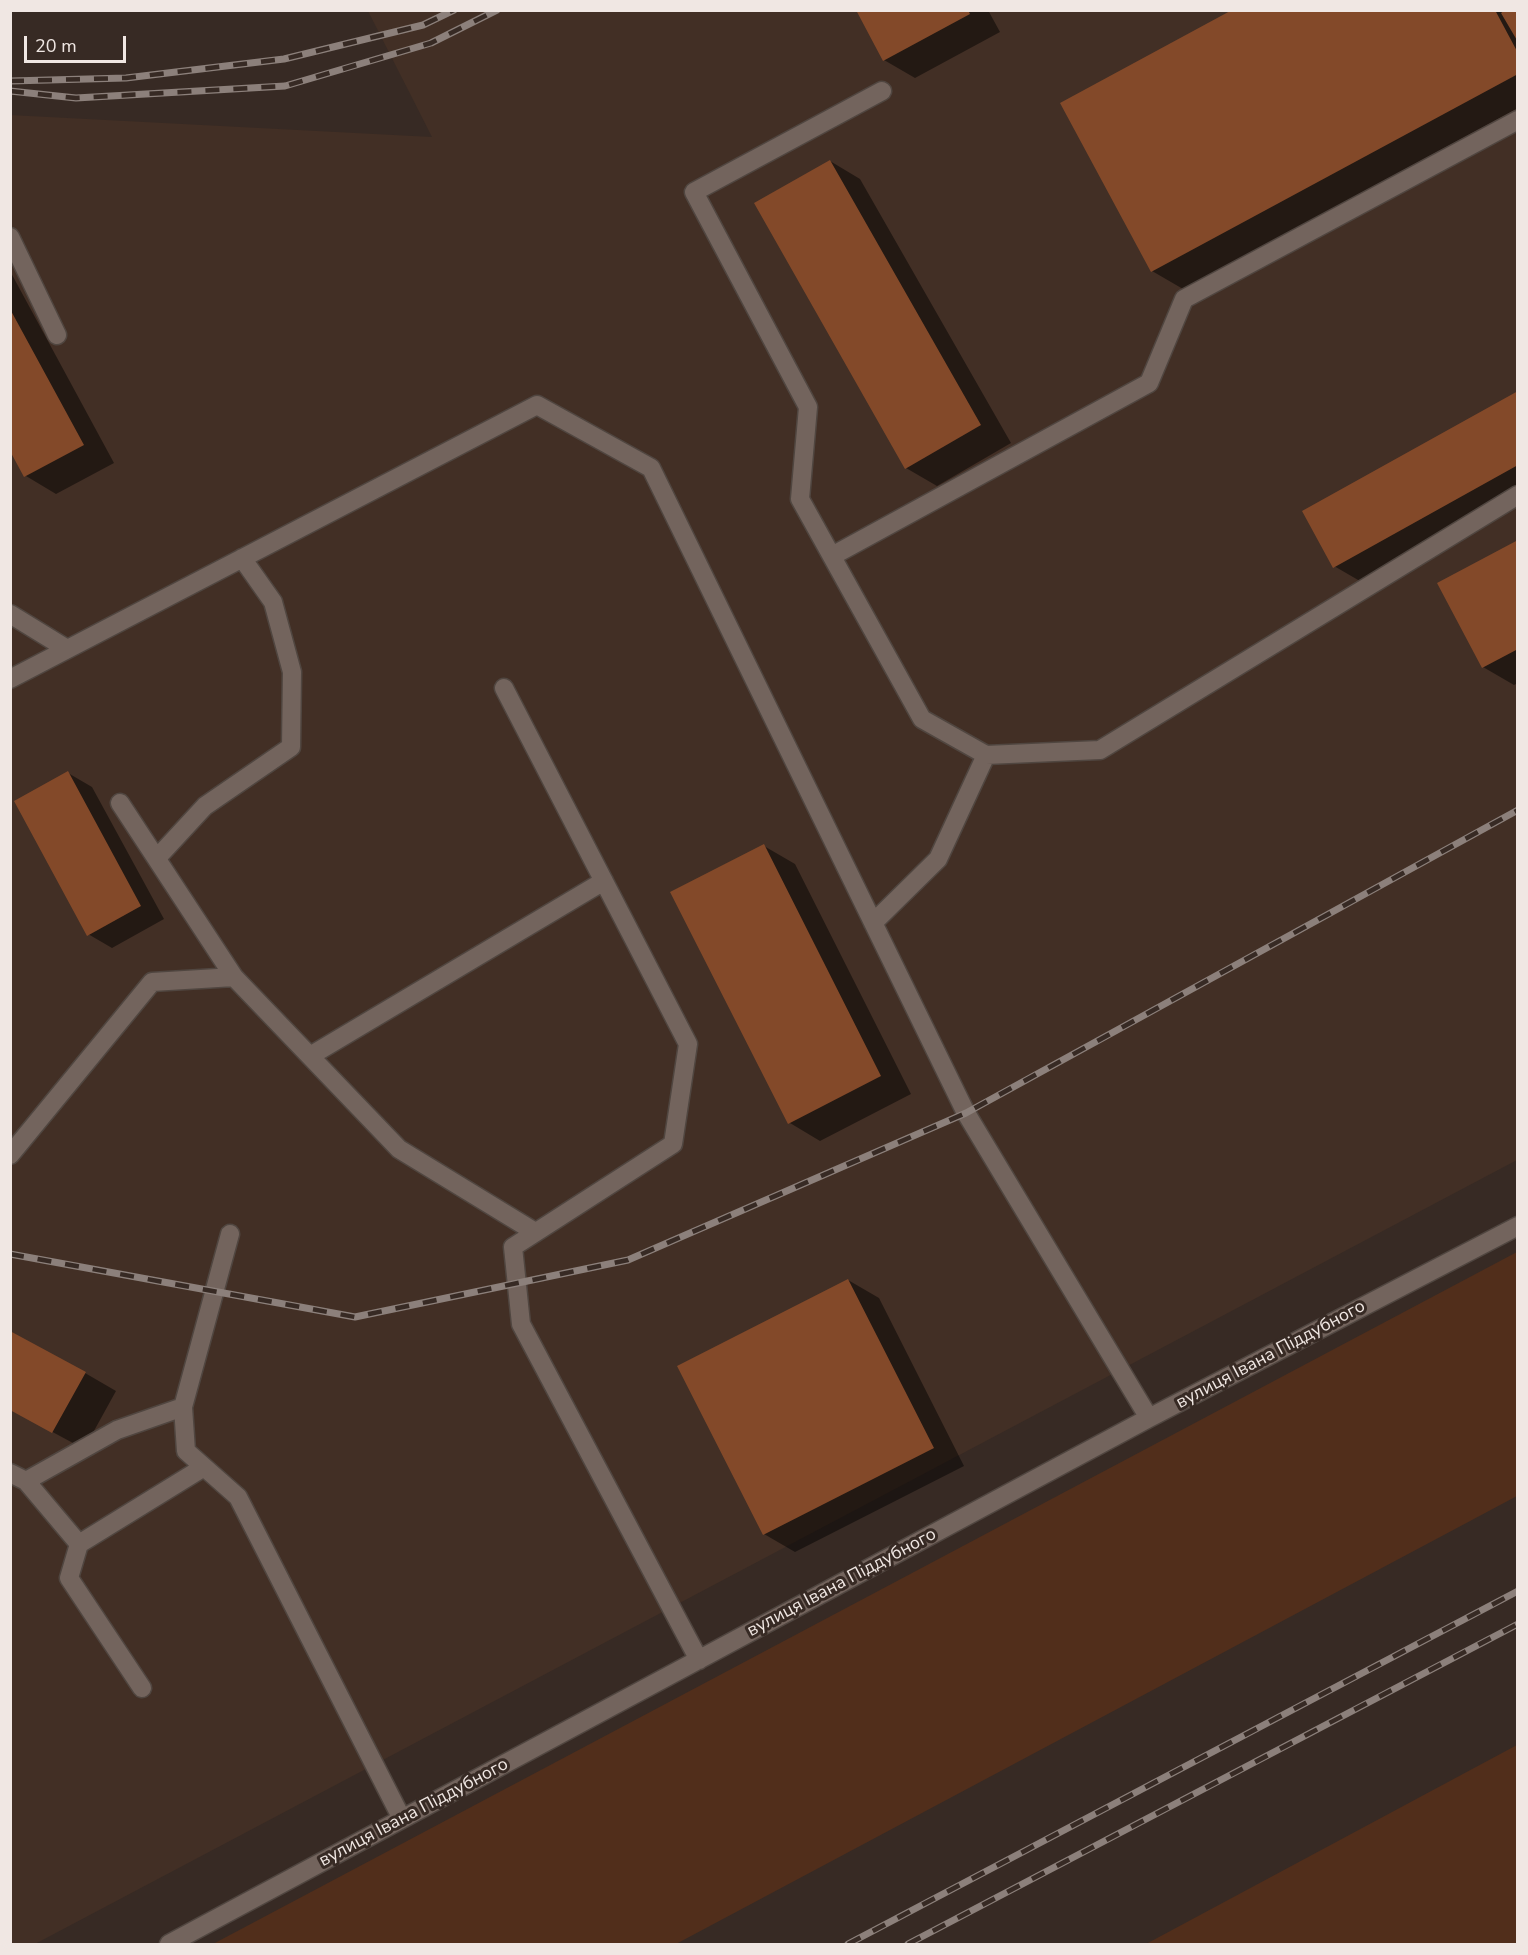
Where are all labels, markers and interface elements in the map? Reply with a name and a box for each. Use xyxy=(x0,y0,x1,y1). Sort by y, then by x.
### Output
scale bar xyxy=(27,24,129,62)
text: 20 m xyxy=(35,34,77,58)
street label: вулиця Івана Піддубного xyxy=(1173,1296,1369,1414)
street label: вулиця Івана Піддубного xyxy=(744,1524,940,1642)
street label: вулиця Івана Піддубного xyxy=(316,1754,512,1872)

